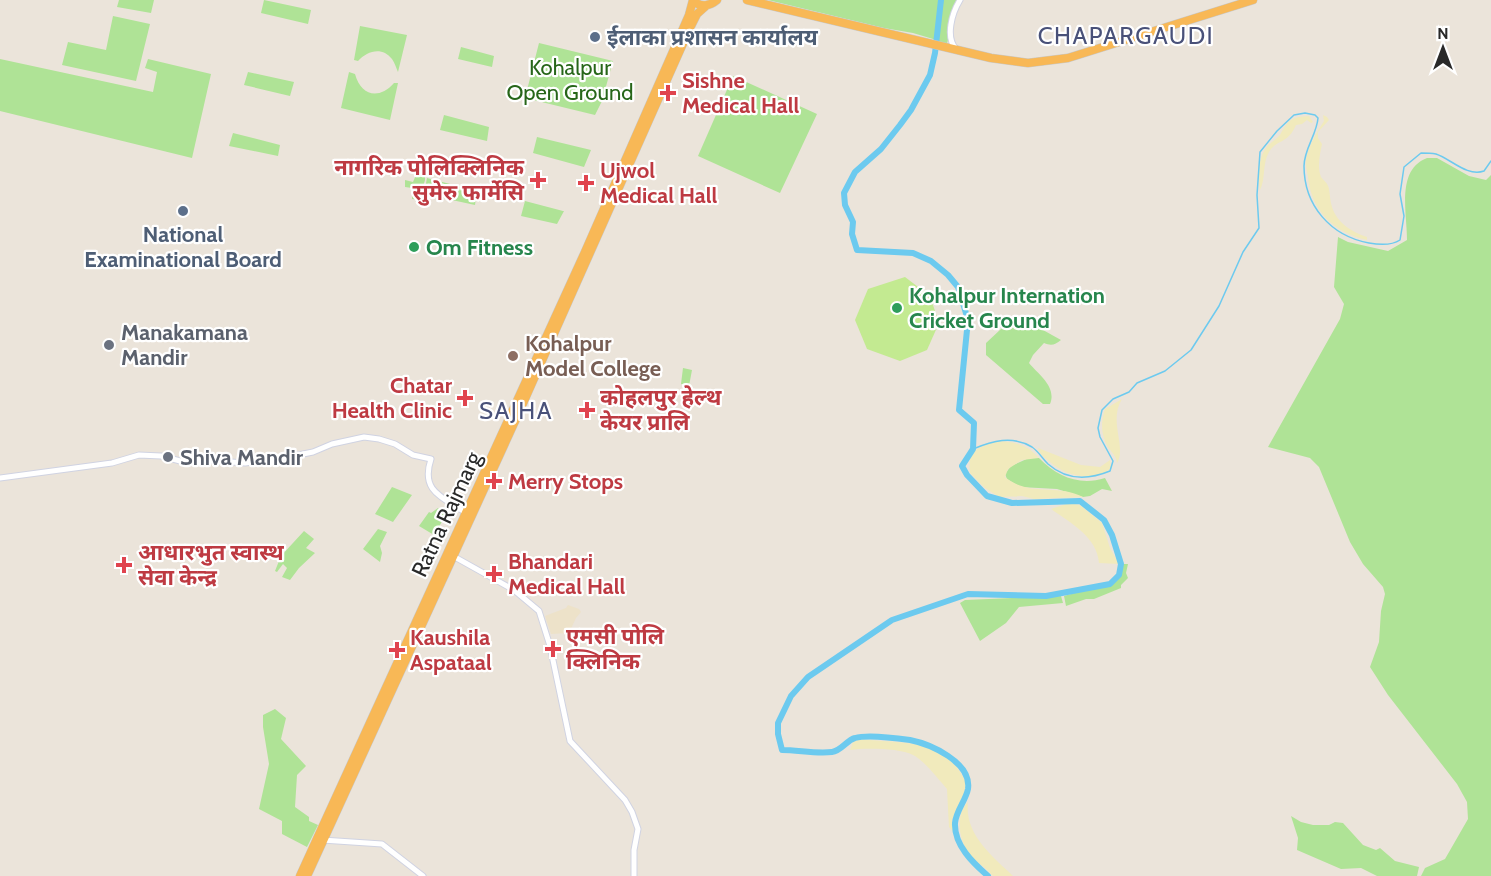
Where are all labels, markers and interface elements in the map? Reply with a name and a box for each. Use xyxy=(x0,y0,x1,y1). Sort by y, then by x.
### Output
north arrow xyxy=(1413,18,1473,78)
district label: CHAPARGAUDI xyxy=(1038,21,1214,50)
place label: ईलाका प्रशासन कार्यालय xyxy=(607,24,819,51)
text: N xyxy=(1437,24,1449,43)
marker: ईलाका प्रशासन कार्यालय xyxy=(588,30,602,44)
park label: Kohalpur Open Ground xyxy=(506,54,634,106)
place label: Sishne Medical Hall xyxy=(682,67,799,119)
marker: Sishne Medical Hall xyxy=(659,84,677,102)
place label: नागरिक पोलिक्लिनिक सुमेरु फार्मेसि xyxy=(334,154,525,206)
place label: Ujwol Medical Hall xyxy=(600,157,717,209)
marker: नागरिक पोलिक्लिनिक सुमेरु फार्मेसि xyxy=(529,171,547,189)
marker: Ujwol Medical Hall xyxy=(577,174,595,192)
marker: National Examinational Board xyxy=(176,204,190,218)
place label: National Examinational Board xyxy=(84,221,282,273)
place label: Om Fitness xyxy=(426,234,533,261)
marker: Om Fitness xyxy=(407,240,421,254)
place label: Kohalpur Internation Cricket Ground xyxy=(909,282,1105,334)
marker: Kohalpur Internation Cricket Ground xyxy=(890,301,904,315)
place label: Manakamana Mandir xyxy=(121,319,248,371)
place label: Kohalpur Model College xyxy=(525,330,661,382)
marker: Manakamana Mandir xyxy=(102,338,116,352)
marker: Kohalpur Model College xyxy=(506,349,520,363)
place label: Chatar Health Clinic xyxy=(332,372,453,424)
place label: कोहलपुर हेल्थ केयर प्रालि xyxy=(600,384,722,436)
marker: Chatar Health Clinic xyxy=(456,389,474,407)
district label: SAJHA xyxy=(479,396,553,425)
marker: कोहलपुर हेल्थ केयर प्रालि xyxy=(578,401,596,419)
place label: Shiva Mandir xyxy=(180,444,304,471)
street label: Ratna Rajmarg xyxy=(406,447,488,581)
marker: Shiva Mandir xyxy=(161,450,175,464)
place label: Merry Stops xyxy=(508,468,623,495)
marker: Merry Stops xyxy=(485,472,503,490)
place label: आधारभुत स्वास्थ सेवा केन्द्र xyxy=(138,539,284,591)
place label: Bhandari Medical Hall xyxy=(508,548,625,600)
marker: आधारभुत स्वास्थ सेवा केन्द्र xyxy=(115,556,133,574)
marker: Bhandari Medical Hall xyxy=(485,565,503,583)
place label: एमसी पोलि क्लिनिक xyxy=(566,623,665,675)
place label: Kaushila Aspataal xyxy=(410,624,492,676)
marker: एमसी पोलि क्लिनिक xyxy=(544,640,562,658)
marker: Kaushila Aspataal xyxy=(388,641,406,659)

